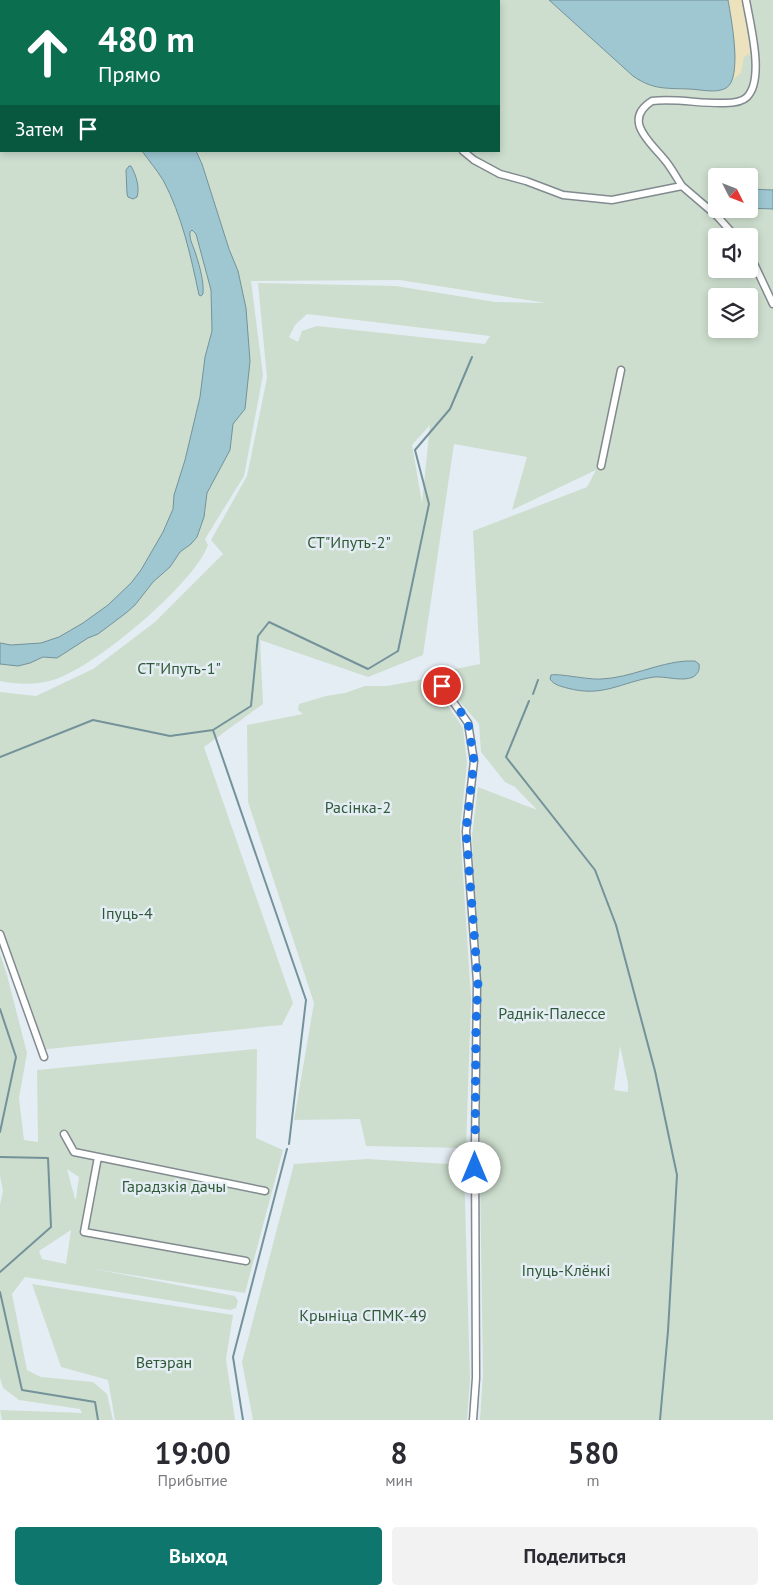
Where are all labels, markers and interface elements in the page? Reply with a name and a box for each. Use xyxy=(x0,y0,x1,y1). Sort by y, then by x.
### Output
text: 480 m xyxy=(98,16,195,62)
icon: ahead xyxy=(15,20,80,85)
text: Прямо xyxy=(98,60,161,88)
icon: arrive xyxy=(74,115,102,143)
text: Затем xyxy=(15,117,64,141)
north arrow xyxy=(708,168,758,218)
map controls xyxy=(708,168,758,338)
button: sound xyxy=(708,228,758,278)
button: layers xyxy=(708,288,758,338)
park label: СТ"Ипуть-2" xyxy=(307,532,391,552)
park label: СТ"Ипуть-1" xyxy=(137,658,221,678)
pin xyxy=(421,665,463,707)
icon: arrive xyxy=(428,672,456,700)
park label: Расінка-2 xyxy=(325,797,391,817)
park label: Іпуць-4 xyxy=(101,903,153,923)
park label: Раднік-Палессе xyxy=(498,1003,606,1023)
position arrow xyxy=(448,1141,500,1193)
park label: Гарадзкія дачы xyxy=(122,1176,226,1196)
park label: Іпуць-Клёнкі xyxy=(521,1260,611,1280)
park label: Крыніца СПМК-49 xyxy=(299,1305,427,1325)
park label: Ветэран xyxy=(136,1352,192,1372)
text: 19:00 xyxy=(155,1433,231,1472)
text: 8 xyxy=(391,1433,408,1472)
text: 580 xyxy=(567,1433,618,1472)
text: Прибытие xyxy=(157,1470,228,1490)
text: мин xyxy=(385,1470,413,1490)
text: m xyxy=(586,1470,599,1490)
button: Выход xyxy=(15,1527,382,1585)
button: Поделиться xyxy=(392,1527,758,1585)

